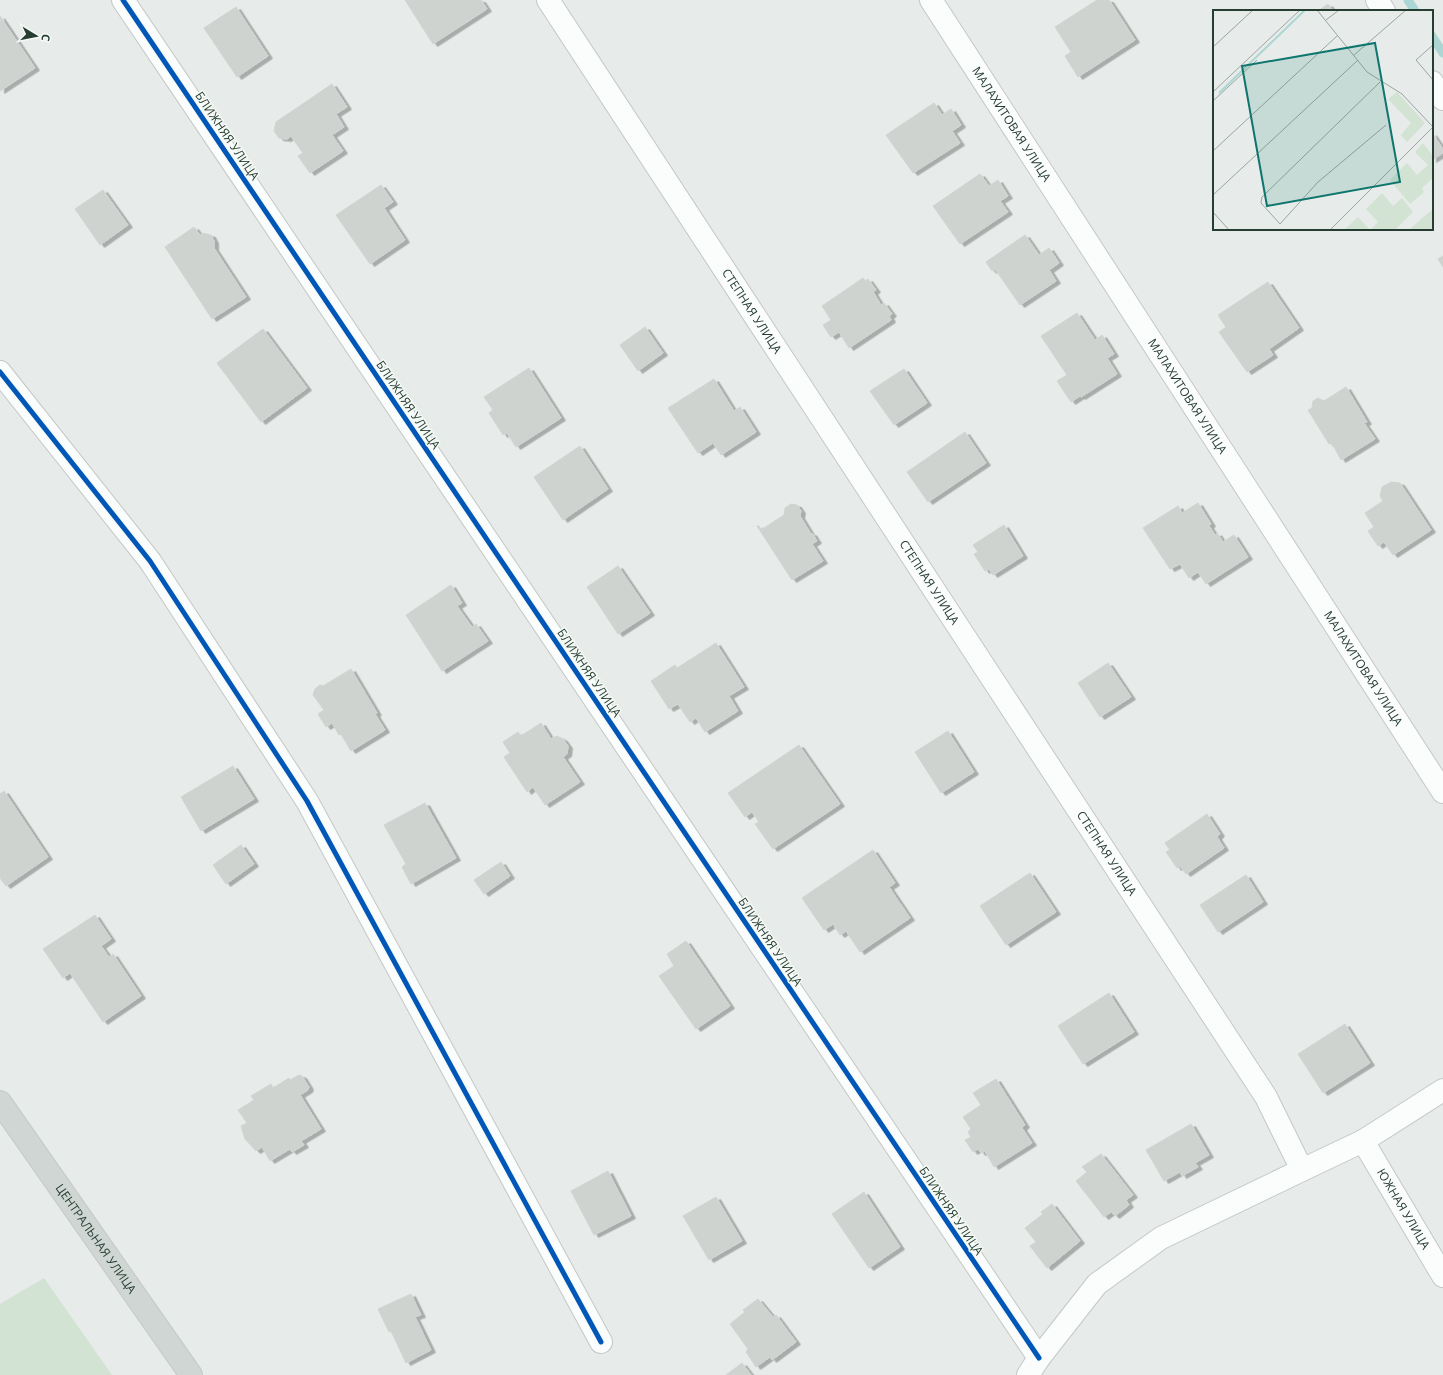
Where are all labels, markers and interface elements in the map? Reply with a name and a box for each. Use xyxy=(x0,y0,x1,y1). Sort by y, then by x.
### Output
inset map xyxy=(1213,10,1433,230)
north arrow xyxy=(16,16,56,56)
text: С xyxy=(38,33,54,43)
street label: МАЛАХИТОВАЯ УЛИЦА xyxy=(968,63,1055,185)
street label: БЛИЖНЯЯ УЛИЦА xyxy=(191,88,264,184)
street label: СТЕПНАЯ УЛИЦА xyxy=(718,265,786,357)
street label: МАЛАХИТОВАЯ УЛИЦА xyxy=(1144,335,1231,457)
street label: БЛИЖНЯЯ УЛИЦА xyxy=(372,357,445,453)
street label: СТЕПНАЯ УЛИЦА xyxy=(896,536,964,628)
street label: МАЛАХИТОВАЯ УЛИЦА xyxy=(1320,607,1407,729)
street label: БЛИЖНЯЯ УЛИЦА xyxy=(553,625,626,721)
street label: СТЕПНАЯ УЛИЦА xyxy=(1073,807,1141,899)
street label: БЛИЖНЯЯ УЛИЦА xyxy=(734,894,807,990)
street label: БЛИЖНЯЯ УЛИЦА xyxy=(915,1163,988,1259)
street label: ЮЖНАЯ УЛИЦА xyxy=(1373,1165,1434,1253)
street label: ЦЕНТРАЛЬНАЯ УЛИЦА xyxy=(52,1180,141,1297)

